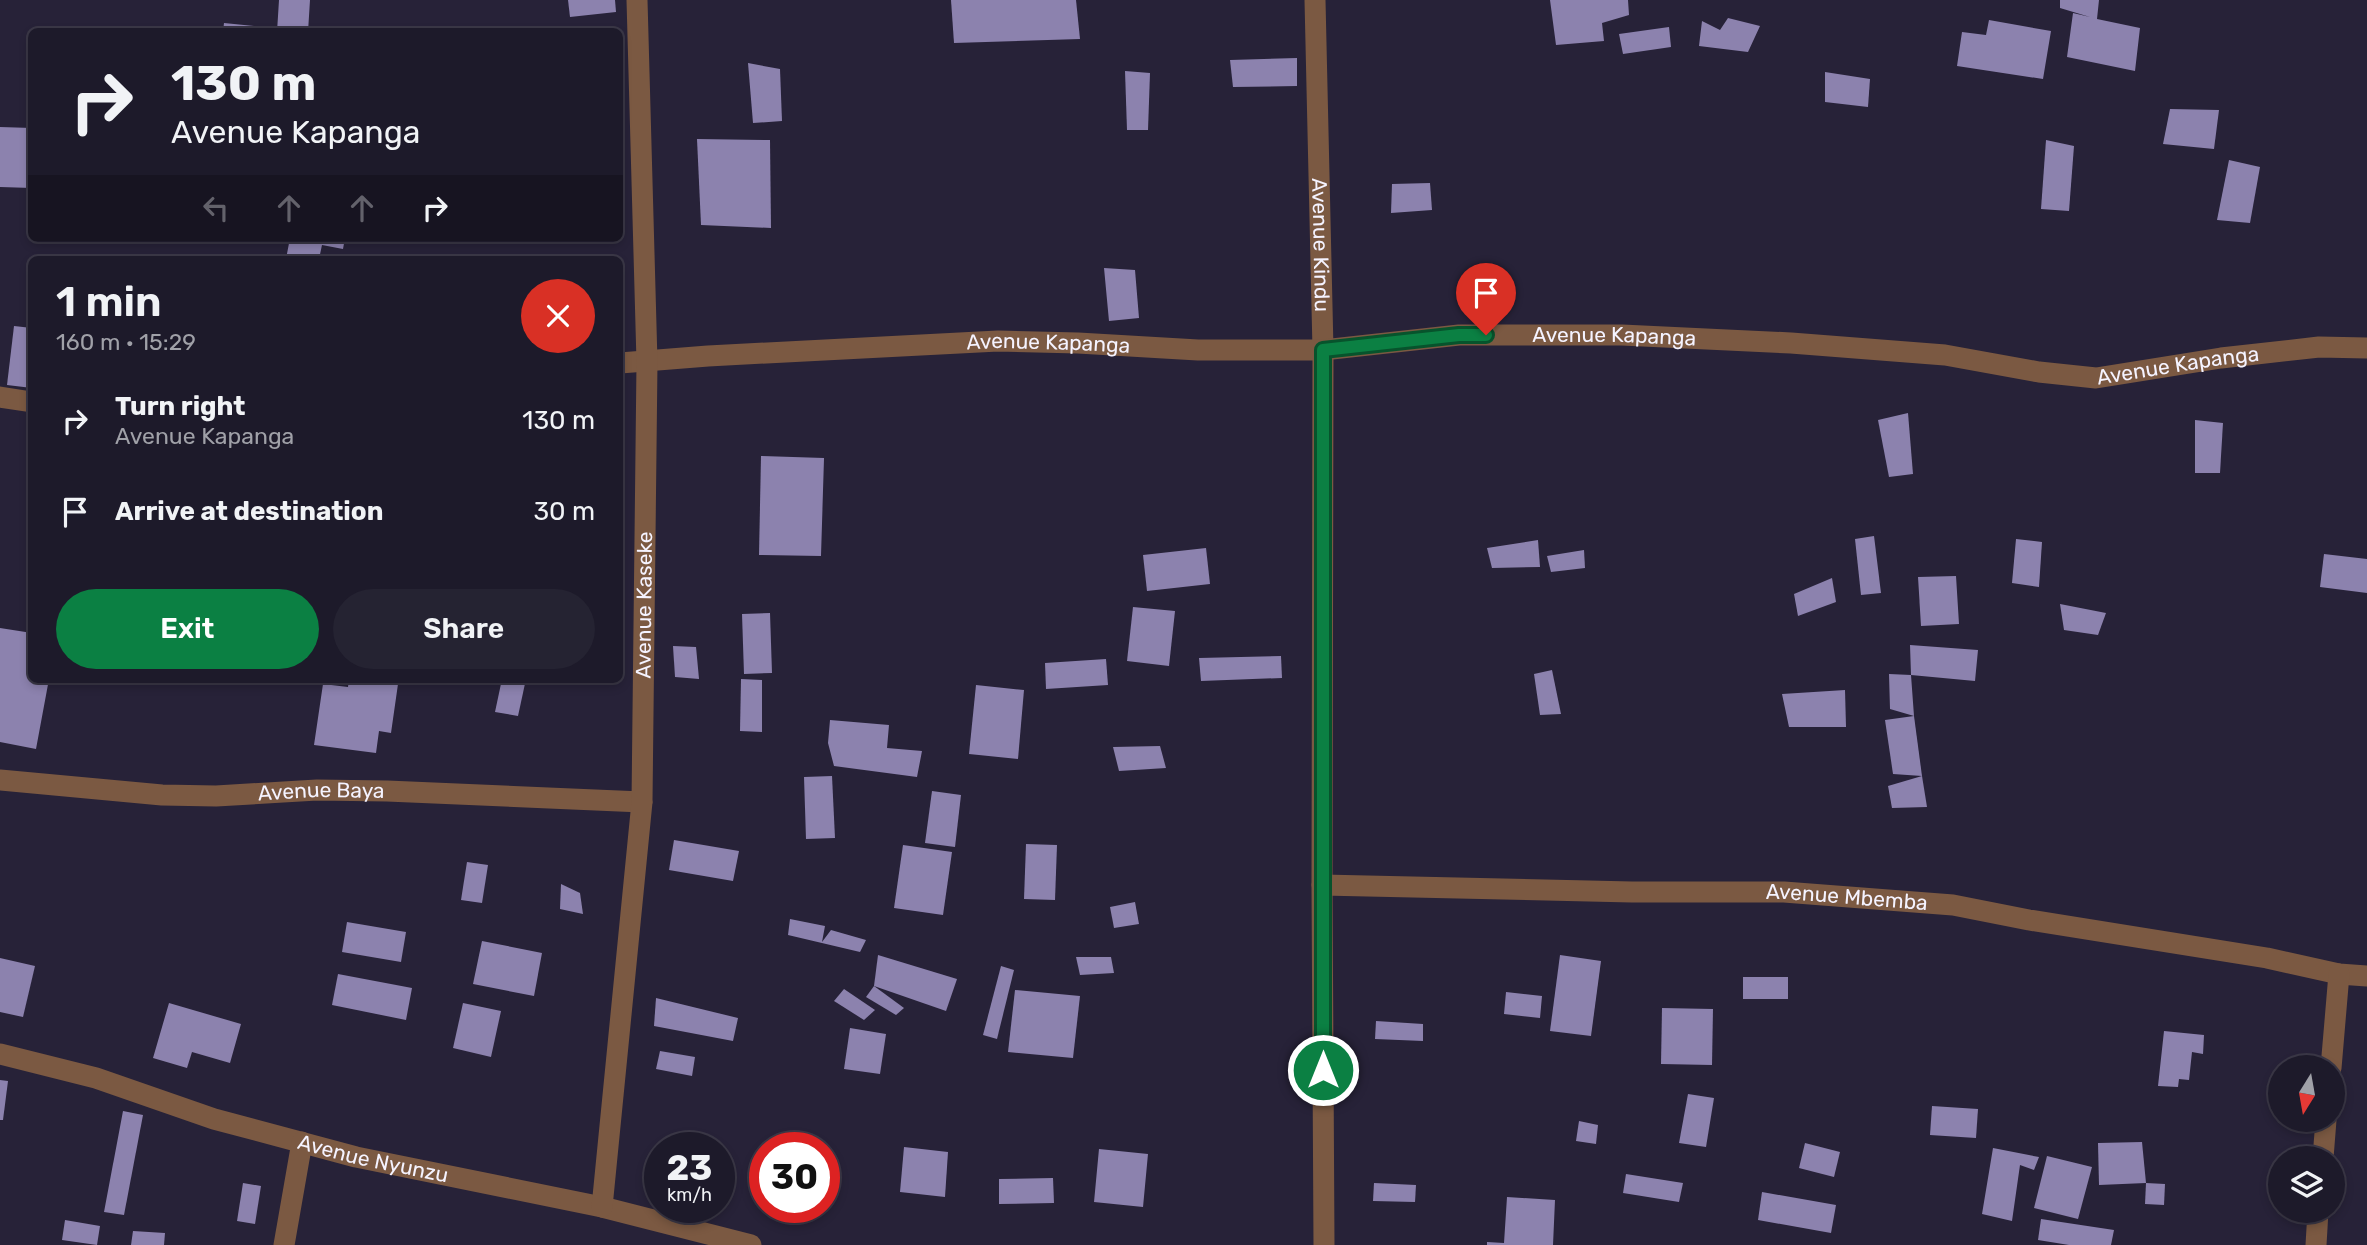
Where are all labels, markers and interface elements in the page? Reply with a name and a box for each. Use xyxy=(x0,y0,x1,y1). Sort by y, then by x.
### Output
text: 130 m xyxy=(171,54,316,112)
icon: right xyxy=(56,56,147,147)
text: Avenue Kapanga xyxy=(171,113,421,151)
street label: Avenue Kindu xyxy=(1307,177,1335,312)
icon: left xyxy=(197,189,235,227)
icon: ahead xyxy=(270,189,308,227)
icon: ahead xyxy=(343,189,381,227)
icon: right xyxy=(416,189,454,227)
pin xyxy=(1456,263,1516,335)
icon: arrive xyxy=(1467,274,1505,312)
text: 1 min xyxy=(56,277,162,327)
button: close xyxy=(521,279,595,353)
street label: Avenue Kapanga xyxy=(1532,322,1697,350)
text: 160 m · 15:29 xyxy=(56,328,196,356)
street label: Avenue Kapanga xyxy=(966,328,1131,358)
street label: Avenue Kapanga xyxy=(2095,341,2260,390)
text: Turn right xyxy=(115,391,245,422)
icon: right xyxy=(56,402,94,440)
text: 130 m xyxy=(522,405,595,436)
text: Avenue Kapanga xyxy=(115,422,294,450)
icon: arrive xyxy=(56,493,94,531)
text: Arrive at destination xyxy=(115,496,383,527)
text: 30 m xyxy=(533,496,595,527)
street label: Avenue Kaseke xyxy=(630,531,657,679)
button: Exit xyxy=(56,589,319,669)
button: Share xyxy=(333,589,595,669)
street label: Avenue Baya xyxy=(257,777,385,805)
street label: Avenue Mbemba xyxy=(1766,879,1929,915)
position arrow xyxy=(1286,1033,1360,1107)
north arrow xyxy=(2268,1055,2345,1132)
map controls xyxy=(2268,1055,2345,1223)
street label: Avenue Nyunzu xyxy=(295,1129,451,1187)
speed limit sign: 30 xyxy=(749,1132,840,1223)
button: layers xyxy=(2268,1146,2345,1223)
text: 23 xyxy=(667,1147,712,1189)
text: km/h xyxy=(667,1184,712,1206)

